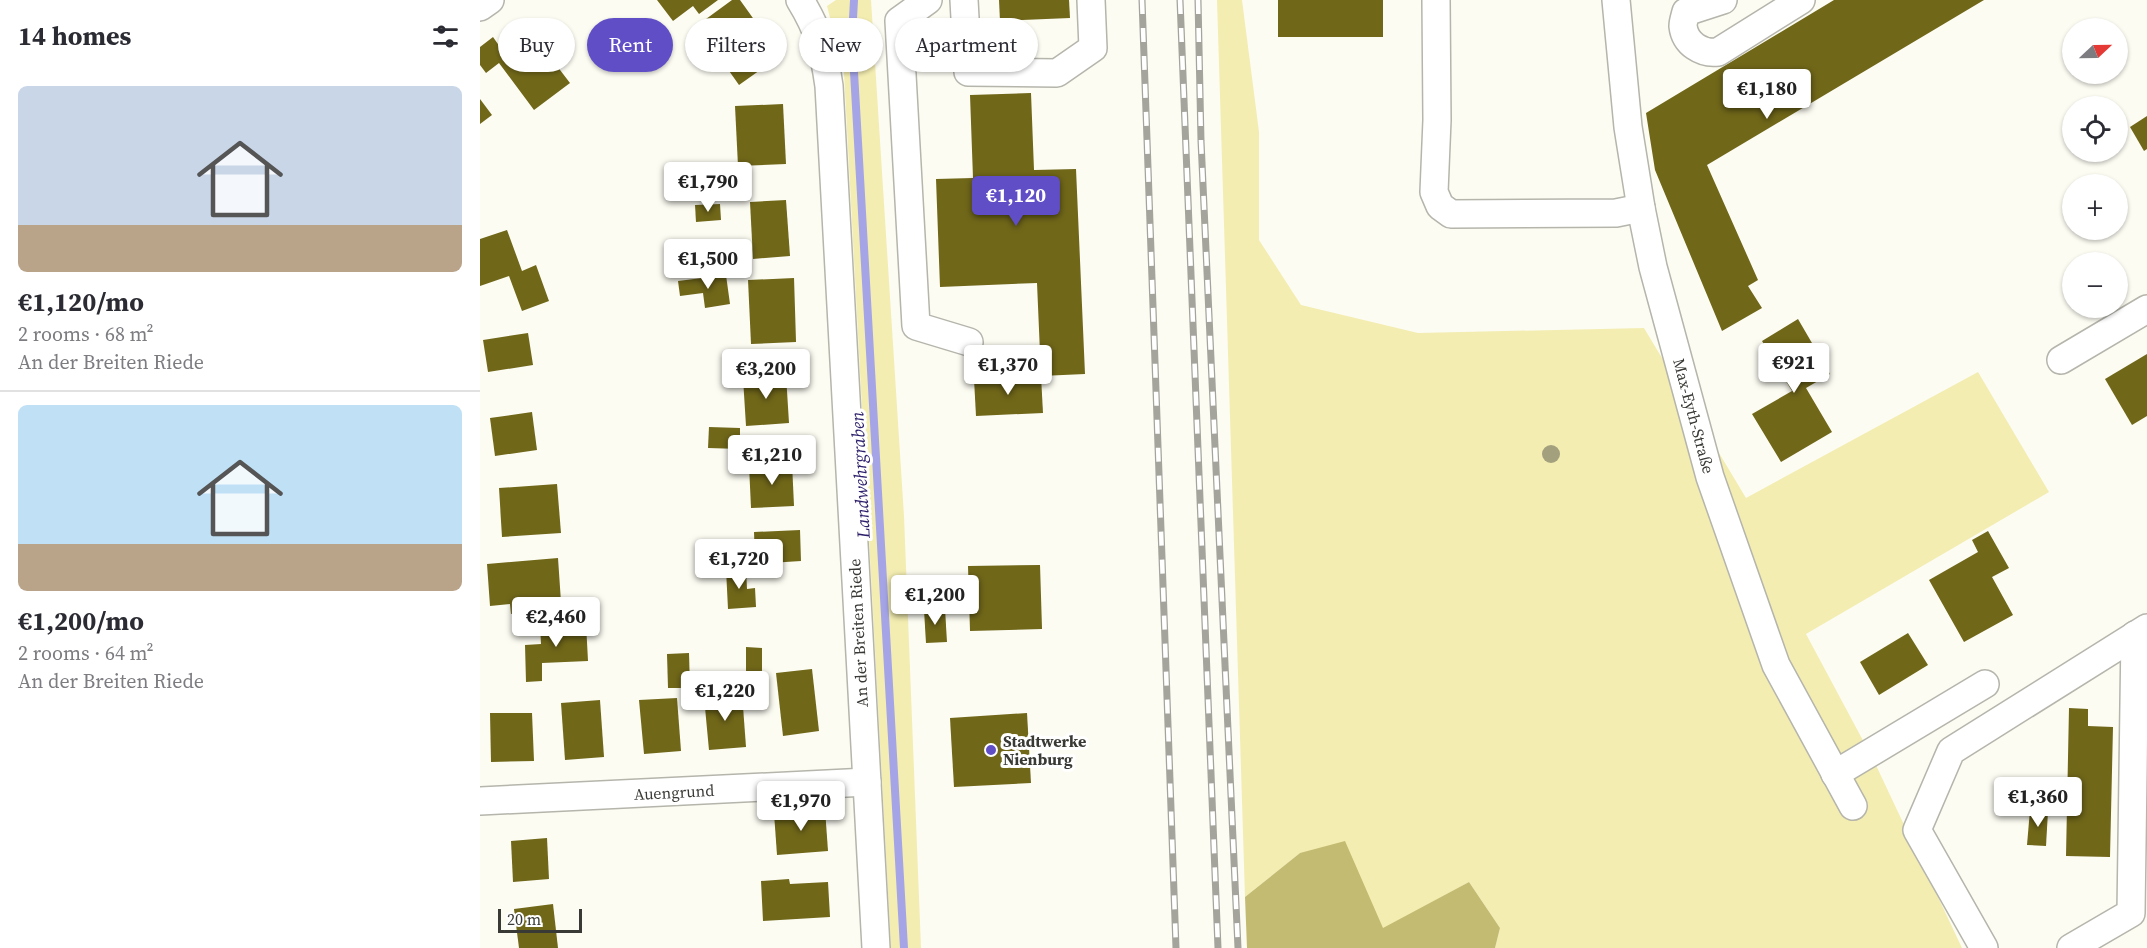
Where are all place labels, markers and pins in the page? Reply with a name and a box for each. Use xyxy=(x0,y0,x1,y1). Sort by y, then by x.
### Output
pin: €1,180 xyxy=(1718,69,1816,120)
pin: €1,790 xyxy=(659,162,757,213)
pin: €1,120 xyxy=(967,176,1065,227)
pin: €1,500 xyxy=(659,239,757,290)
pin: €921 xyxy=(1758,343,1830,394)
pin: €1,370 xyxy=(959,345,1057,396)
pin: €3,200 xyxy=(717,349,815,400)
pin: €1,210 xyxy=(723,435,821,486)
pin: €1,720 xyxy=(690,539,788,590)
pin: €1,200 xyxy=(886,575,984,626)
pin: €2,460 xyxy=(507,597,605,648)
pin: €1,220 xyxy=(676,671,774,722)
place label: Stadtwerke Nienburg xyxy=(1003,730,1086,770)
marker: Stadtwerke Nienburg xyxy=(984,743,998,757)
pin: €1,360 xyxy=(1989,777,2087,828)
pin: €1,970 xyxy=(752,781,850,832)

